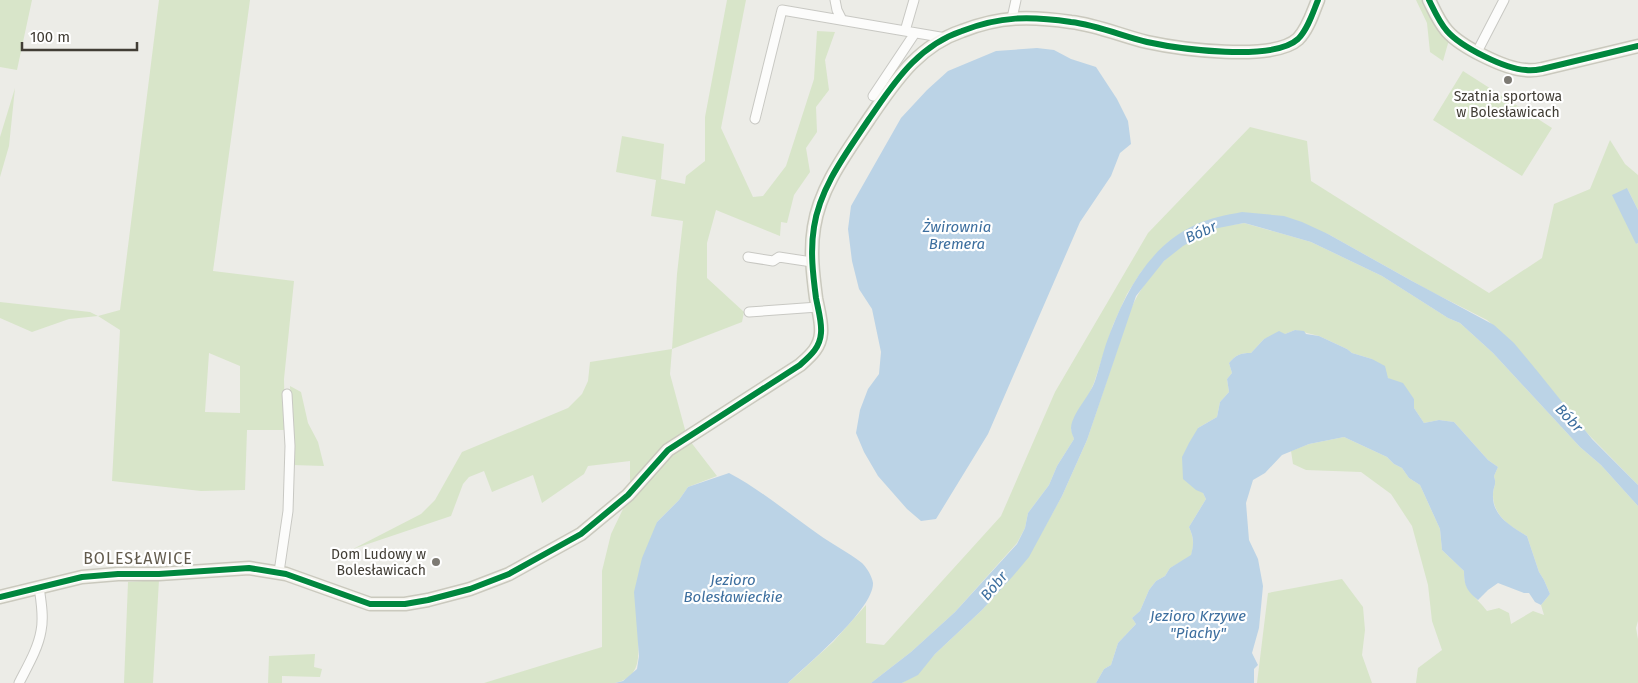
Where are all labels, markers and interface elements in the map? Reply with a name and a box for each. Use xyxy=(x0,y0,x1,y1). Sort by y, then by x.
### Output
scale bar xyxy=(22,20,138,52)
text: 100 m xyxy=(30,28,70,46)
marker: Szatnia sportowa w Bolesławicach xyxy=(1502,74,1514,86)
place label: Szatnia sportowa w Bolesławicach xyxy=(1454,88,1562,121)
water label: Bóbr xyxy=(1183,217,1220,247)
water label: Żwirownia Bremera xyxy=(922,218,991,253)
water label: Bóbr xyxy=(1551,400,1587,437)
place label: Dom Ludowy w Bolesławicach xyxy=(331,546,426,579)
district label: BOLESŁAWICE xyxy=(83,549,193,568)
marker: Dom Ludowy w Bolesławicach xyxy=(430,556,442,568)
water label: Bóbr xyxy=(977,567,1012,604)
water label: Jezioro Bolesławieckie xyxy=(683,571,783,606)
water label: Jezioro Krzywe "Piachy" xyxy=(1149,607,1246,642)

